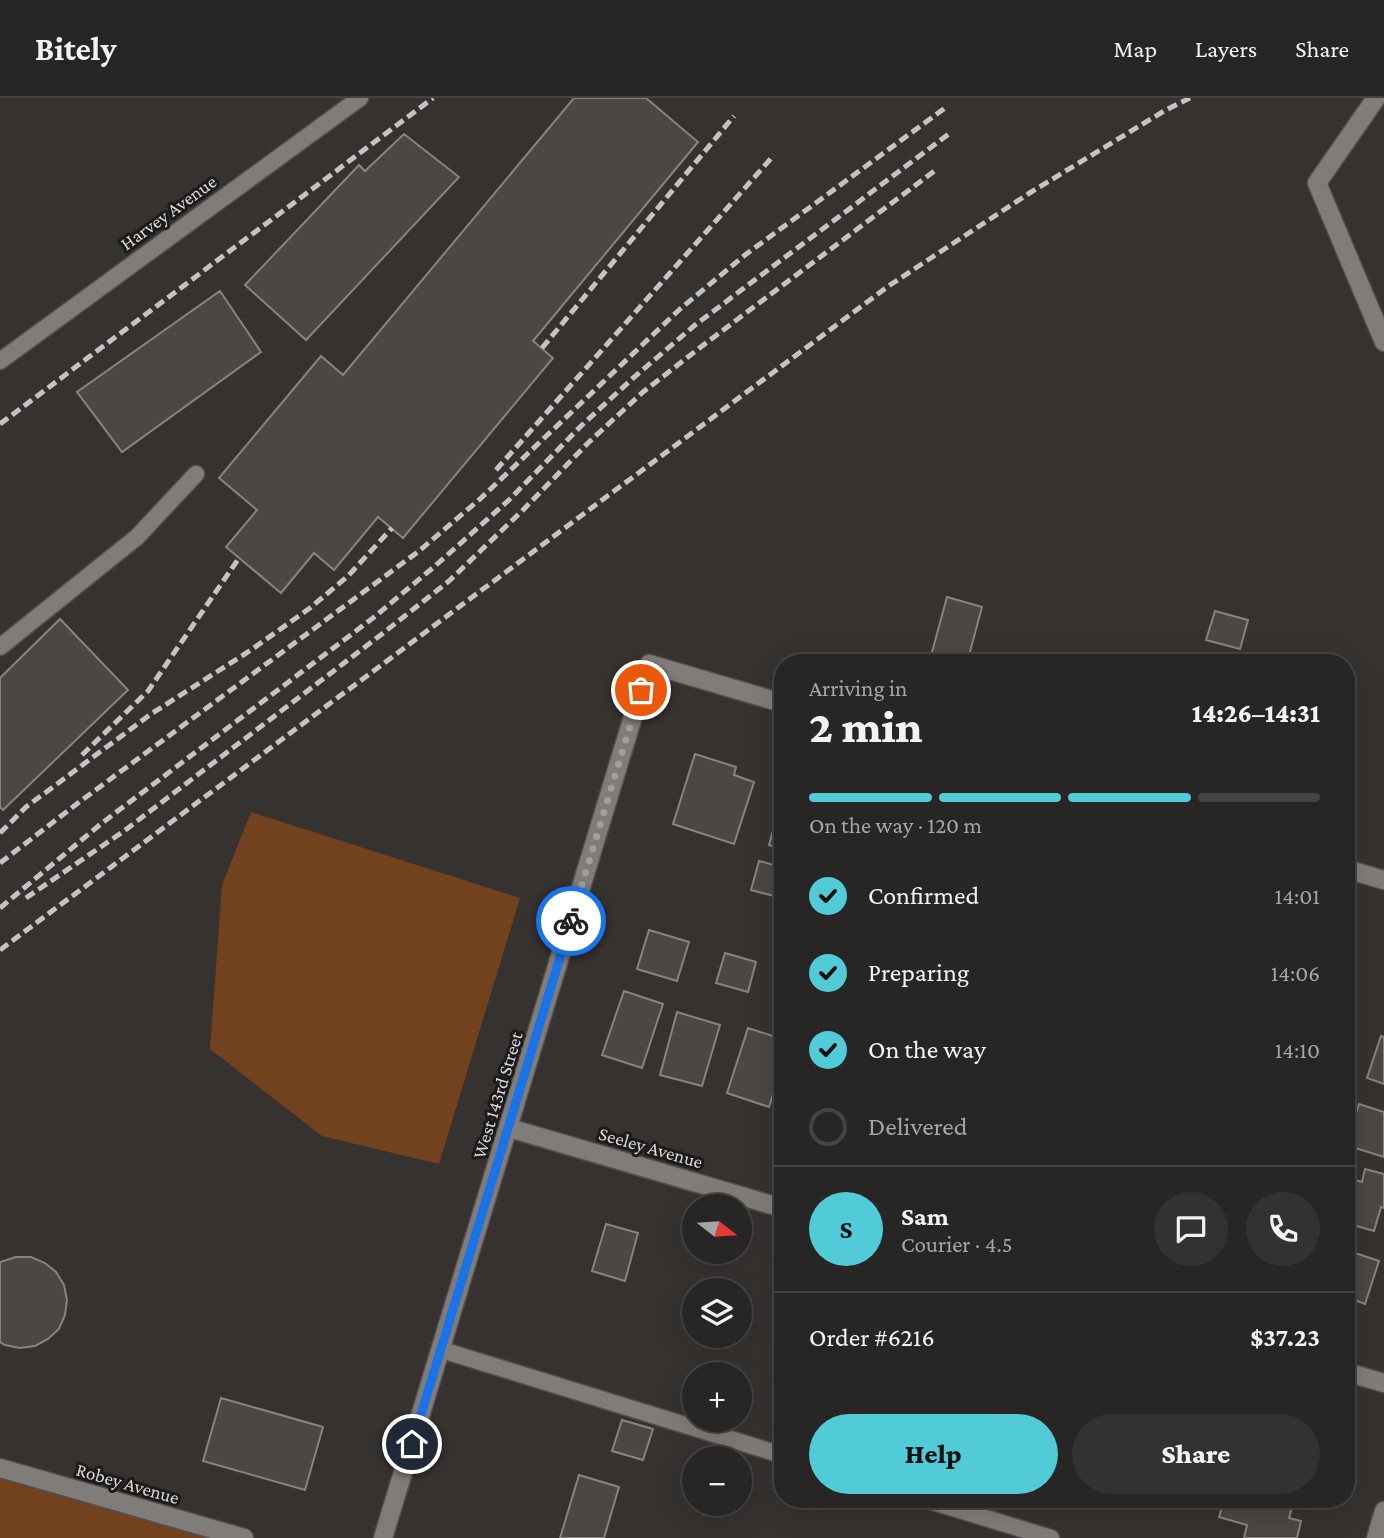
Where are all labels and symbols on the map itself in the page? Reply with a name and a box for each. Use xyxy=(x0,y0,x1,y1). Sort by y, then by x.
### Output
street label: Harvey Avenue xyxy=(116,171,220,254)
pin xyxy=(611,660,671,720)
courier xyxy=(536,886,606,956)
street label: West 143rd Street xyxy=(468,1028,527,1161)
street label: Seeley Avenue xyxy=(596,1123,705,1172)
north arrow xyxy=(682,1194,752,1264)
pin xyxy=(382,1414,442,1474)
street label: Robey Avenue xyxy=(74,1459,182,1508)

